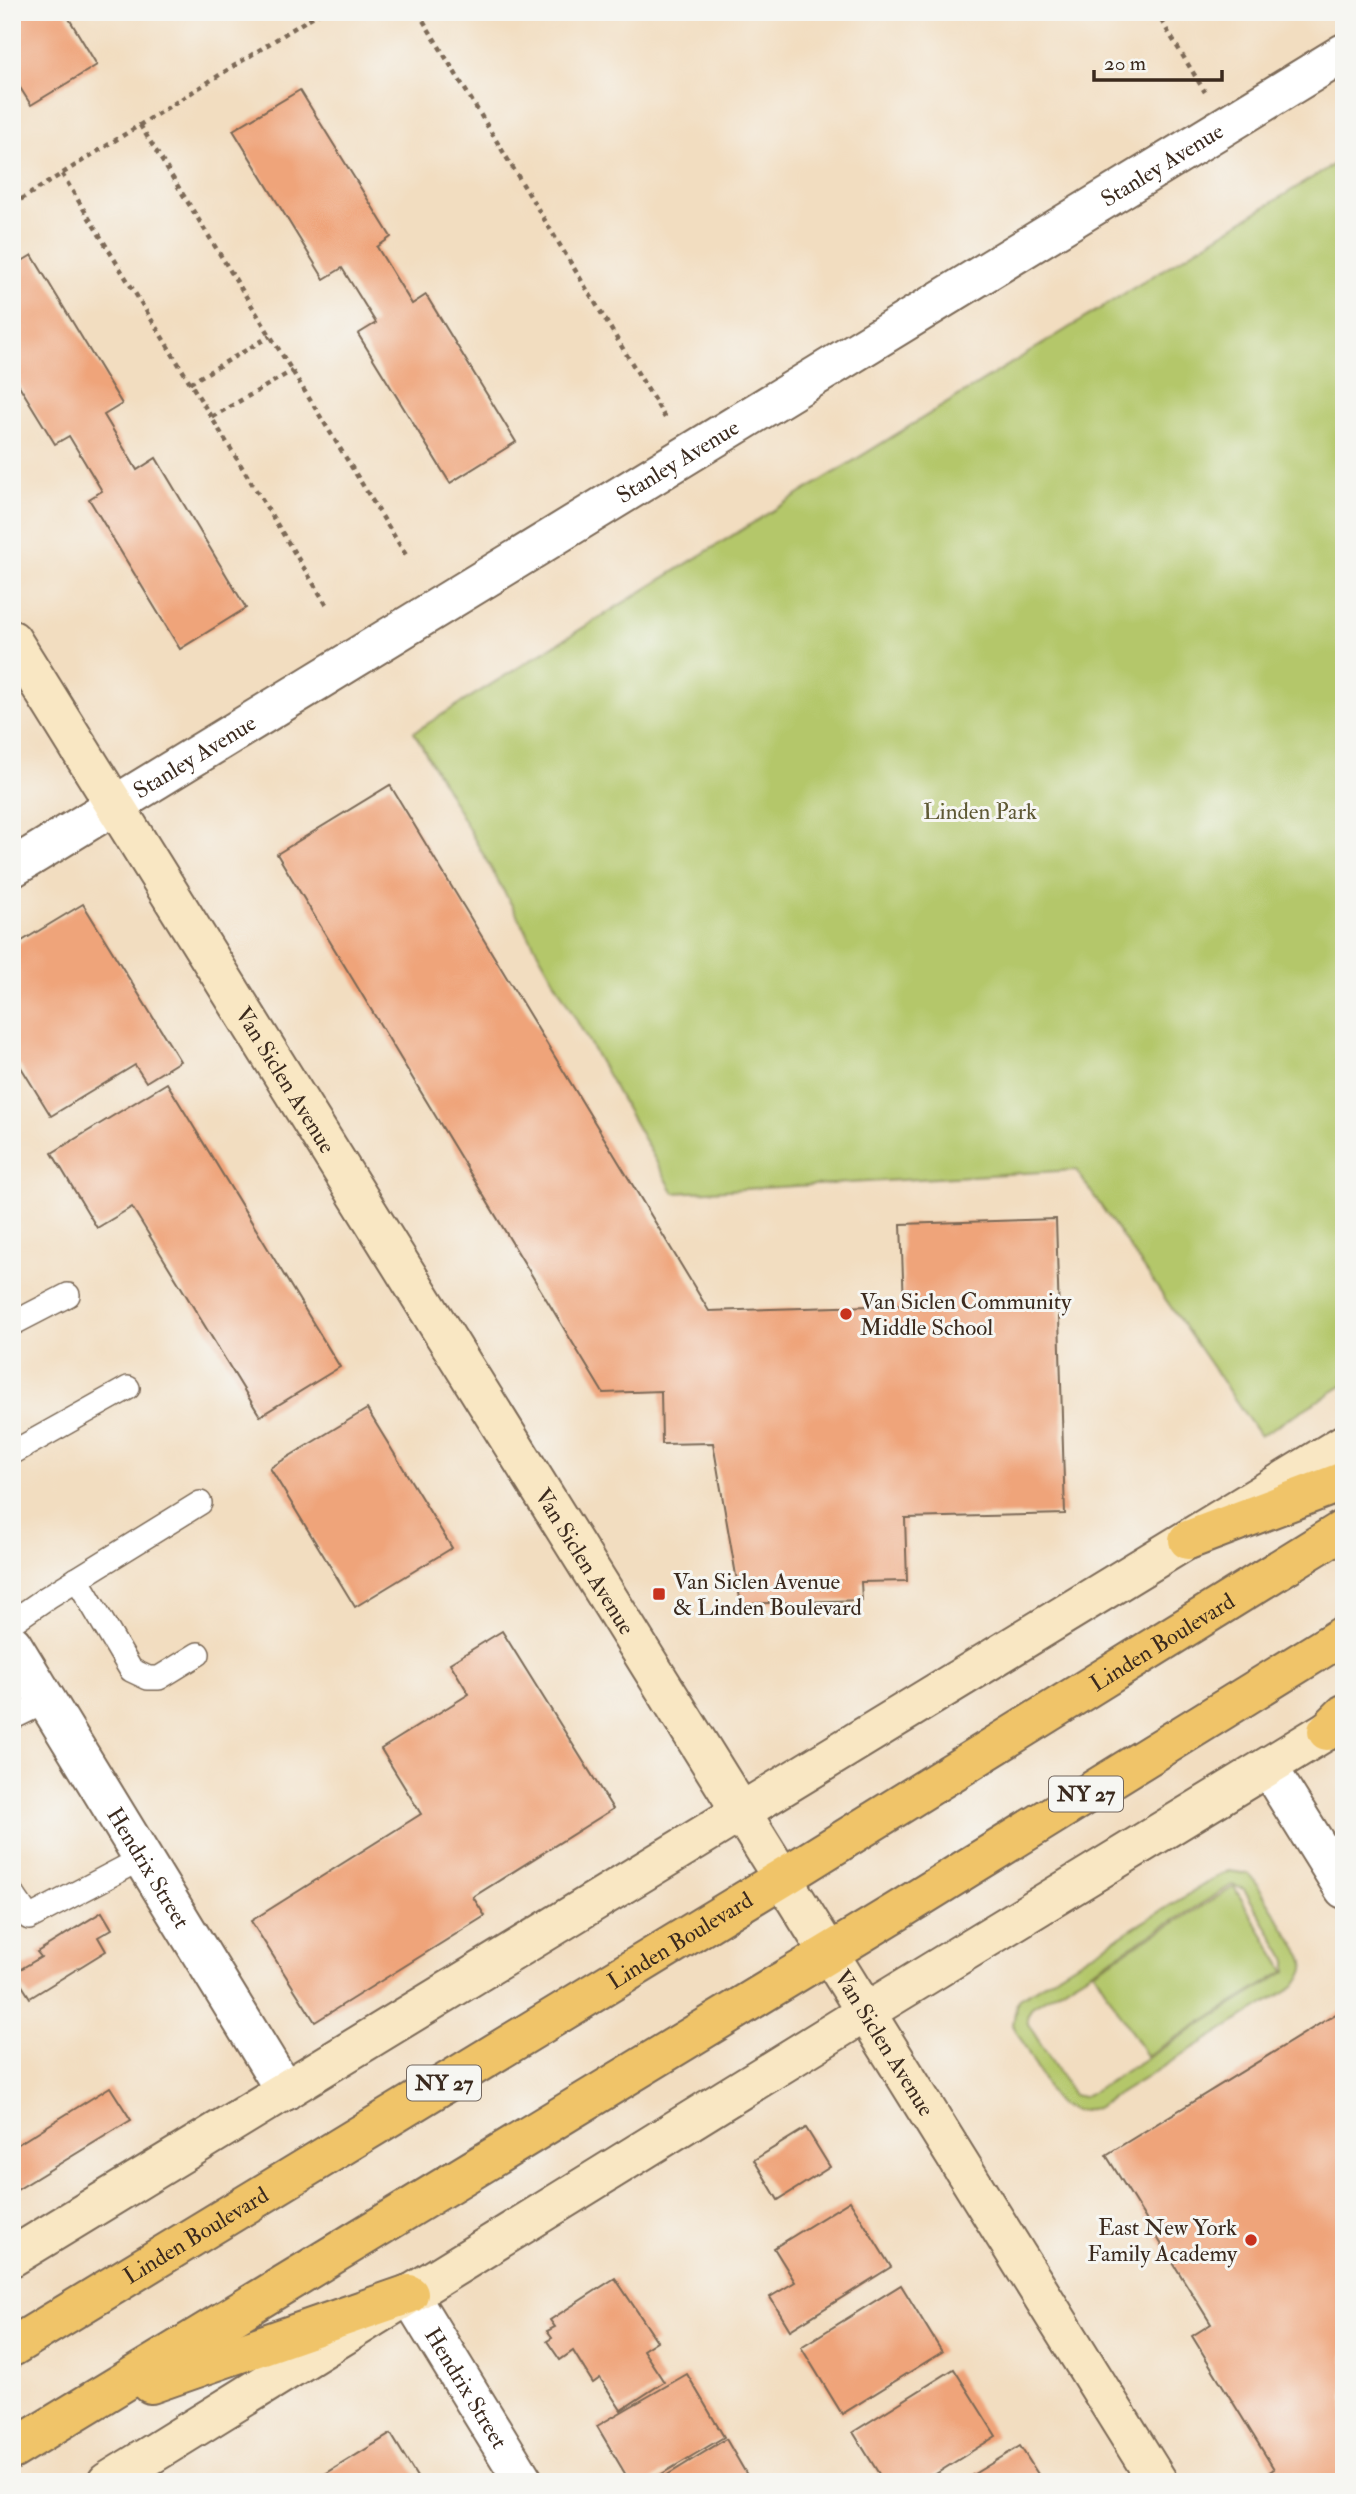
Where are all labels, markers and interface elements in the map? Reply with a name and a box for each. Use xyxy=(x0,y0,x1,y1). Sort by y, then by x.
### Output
scale bar xyxy=(1094,38,1221,82)
text: 20 m xyxy=(1104,50,1146,77)
street label: Stanley Avenue xyxy=(1095,116,1229,213)
street label: Stanley Avenue xyxy=(611,413,745,510)
street label: Stanley Avenue xyxy=(128,708,262,805)
park label: Linden Park xyxy=(923,797,1037,826)
street label: Van Siclen Avenue xyxy=(229,1001,342,1159)
place label: Van Siclen Community Middle School xyxy=(860,1287,1072,1342)
marker: Van Siclen Community Middle School xyxy=(838,1306,854,1322)
street label: Van Siclen Avenue xyxy=(528,1483,641,1641)
place label: Van Siclen Avenue & Linden Boulevard xyxy=(673,1567,862,1622)
marker: Van Siclen Avenue & Linden Boulevard xyxy=(651,1586,667,1602)
street label: Linden Boulevard xyxy=(1085,1587,1240,1698)
road number: NY 27 xyxy=(1049,1776,1123,1812)
street label: Hendrix Street xyxy=(100,1802,196,1934)
street label: Linden Boulevard xyxy=(602,1885,758,1996)
street label: Van Siclen Avenue xyxy=(828,1964,941,2122)
road number: NY 27 xyxy=(407,2066,481,2100)
street label: Linden Boulevard xyxy=(118,2180,274,2291)
place label: East New York Family Academy xyxy=(1087,2213,1238,2268)
marker: East New York Family Academy xyxy=(1243,2232,1259,2248)
street label: Hendrix Street xyxy=(418,2322,514,2454)

